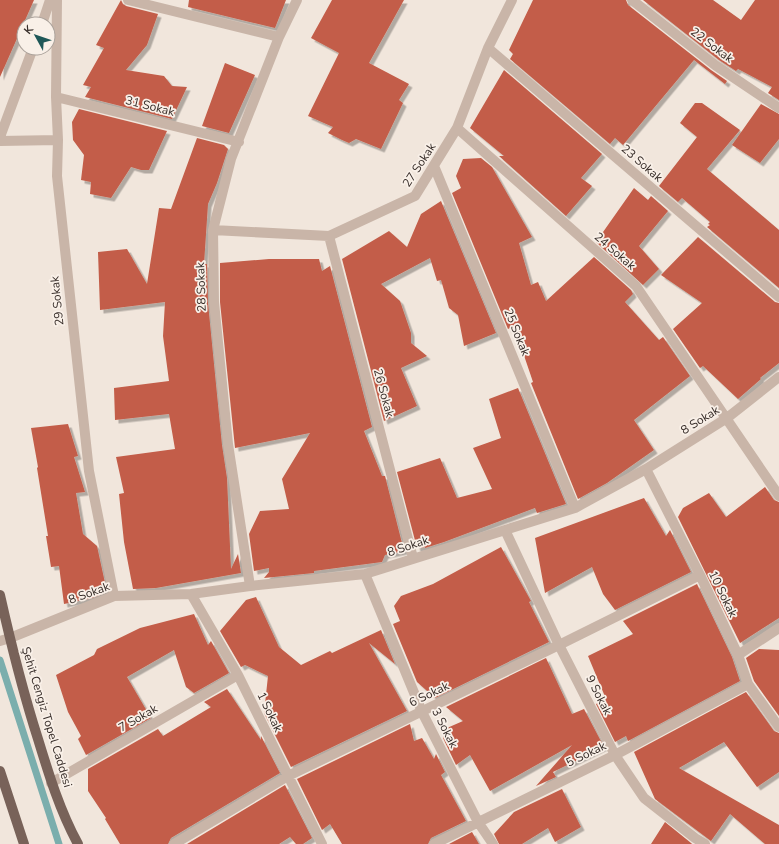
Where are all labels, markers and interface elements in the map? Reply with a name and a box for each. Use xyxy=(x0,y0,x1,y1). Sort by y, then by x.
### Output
north arrow xyxy=(16,16,56,56)
text: K xyxy=(21,22,37,38)
street label: 22 Sokak xyxy=(687,24,738,67)
street label: 31 Sokak xyxy=(124,92,177,120)
street label: 27 Sokak xyxy=(399,139,440,190)
street label: 23 Sokak xyxy=(618,141,667,186)
street label: 24 Sokak xyxy=(591,229,640,274)
street label: 28 Sokak xyxy=(192,261,210,312)
street label: 29 Sokak xyxy=(46,274,68,327)
street label: 25 Sokak xyxy=(500,306,534,359)
street label: 26 Sokak xyxy=(370,367,398,420)
street label: 8 Sokak xyxy=(678,401,723,438)
street label: 8 Sokak xyxy=(385,531,432,560)
street label: 10 Sokak xyxy=(705,568,742,621)
street label: 8 Sokak xyxy=(66,578,113,608)
street label: Şehit Cengiz Topel Caddesi xyxy=(18,645,76,789)
street label: 9 Sokak xyxy=(582,672,616,719)
street label: 6 Sokak xyxy=(406,677,453,711)
street label: 1 Sokak xyxy=(253,689,287,736)
street label: 7 Sokak xyxy=(116,700,161,736)
street label: 3 Sokak xyxy=(428,705,462,752)
street label: 5 Sokak xyxy=(563,737,610,771)

